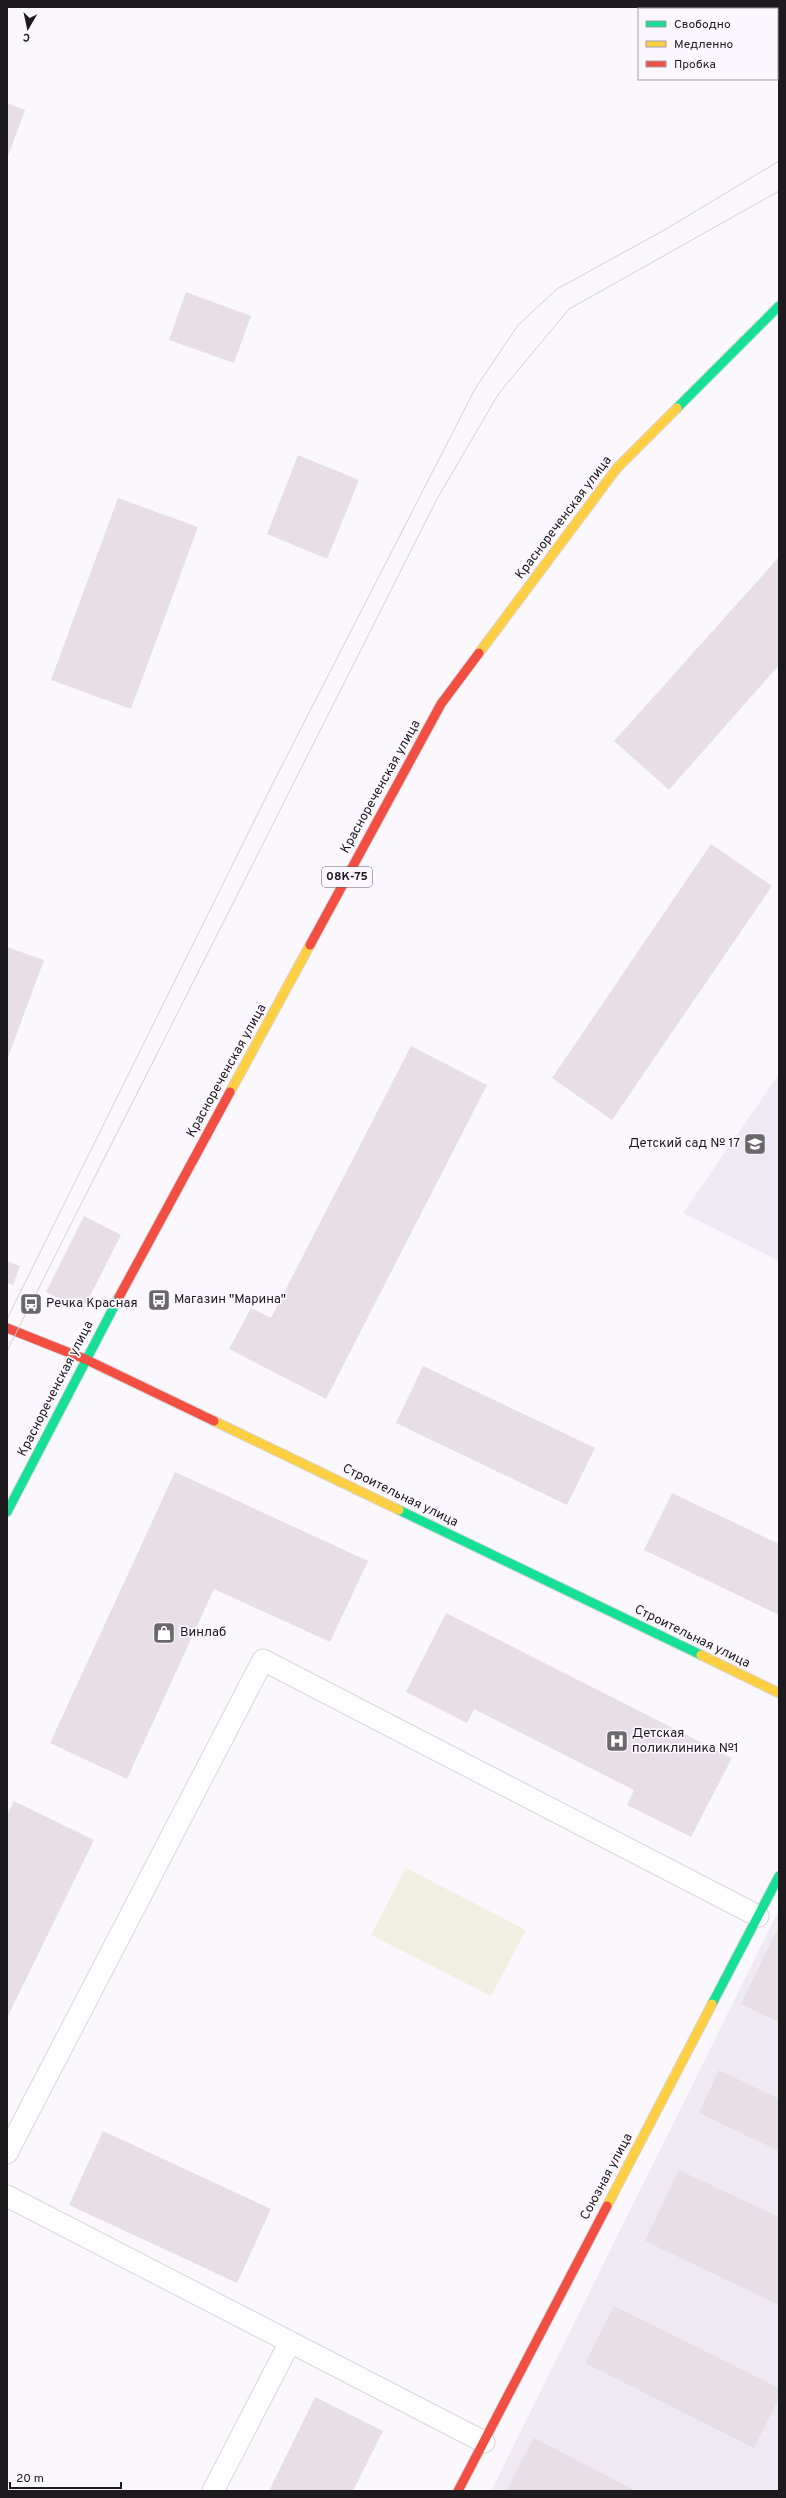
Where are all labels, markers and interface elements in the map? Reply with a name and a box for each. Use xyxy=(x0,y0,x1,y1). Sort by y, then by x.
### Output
north arrow xyxy=(8,8,48,48)
legend xyxy=(638,8,778,80)
text: Свободно xyxy=(674,17,731,33)
text: С xyxy=(22,29,31,44)
text: Медленно xyxy=(674,37,734,53)
text: Пробка xyxy=(674,57,716,73)
street label: Краснореченская улица xyxy=(512,453,616,583)
street label: Краснореченская улица xyxy=(338,717,424,857)
road number: 08К-75 xyxy=(322,867,372,887)
street label: Краснореченская улица xyxy=(184,1001,270,1141)
school or university icon: Детский сад № 17 xyxy=(742,1131,768,1157)
place label: Детский сад № 17 xyxy=(628,1136,740,1152)
bus stop icon: Магазин "Марина" xyxy=(146,1287,172,1313)
bus stop icon: Речка Красная xyxy=(18,1291,44,1317)
place label: Магазин "Марина" xyxy=(174,1292,286,1308)
place label: Речка Красная xyxy=(46,1296,138,1312)
street label: Краснореченская улица xyxy=(15,1318,97,1460)
street label: Строительная улица xyxy=(339,1461,461,1531)
street label: Строительная улица xyxy=(631,1602,753,1672)
shop icon: Винлаб xyxy=(151,1620,177,1646)
place label: Винлаб xyxy=(180,1625,226,1641)
place label: Детская поликлиника №1 xyxy=(632,1726,739,1757)
hospital icon: Детская поликлиника №1 xyxy=(604,1728,630,1754)
street label: Союзная улица xyxy=(577,2131,637,2223)
scale bar xyxy=(10,2464,121,2490)
text: 20 m xyxy=(16,2471,44,2487)

